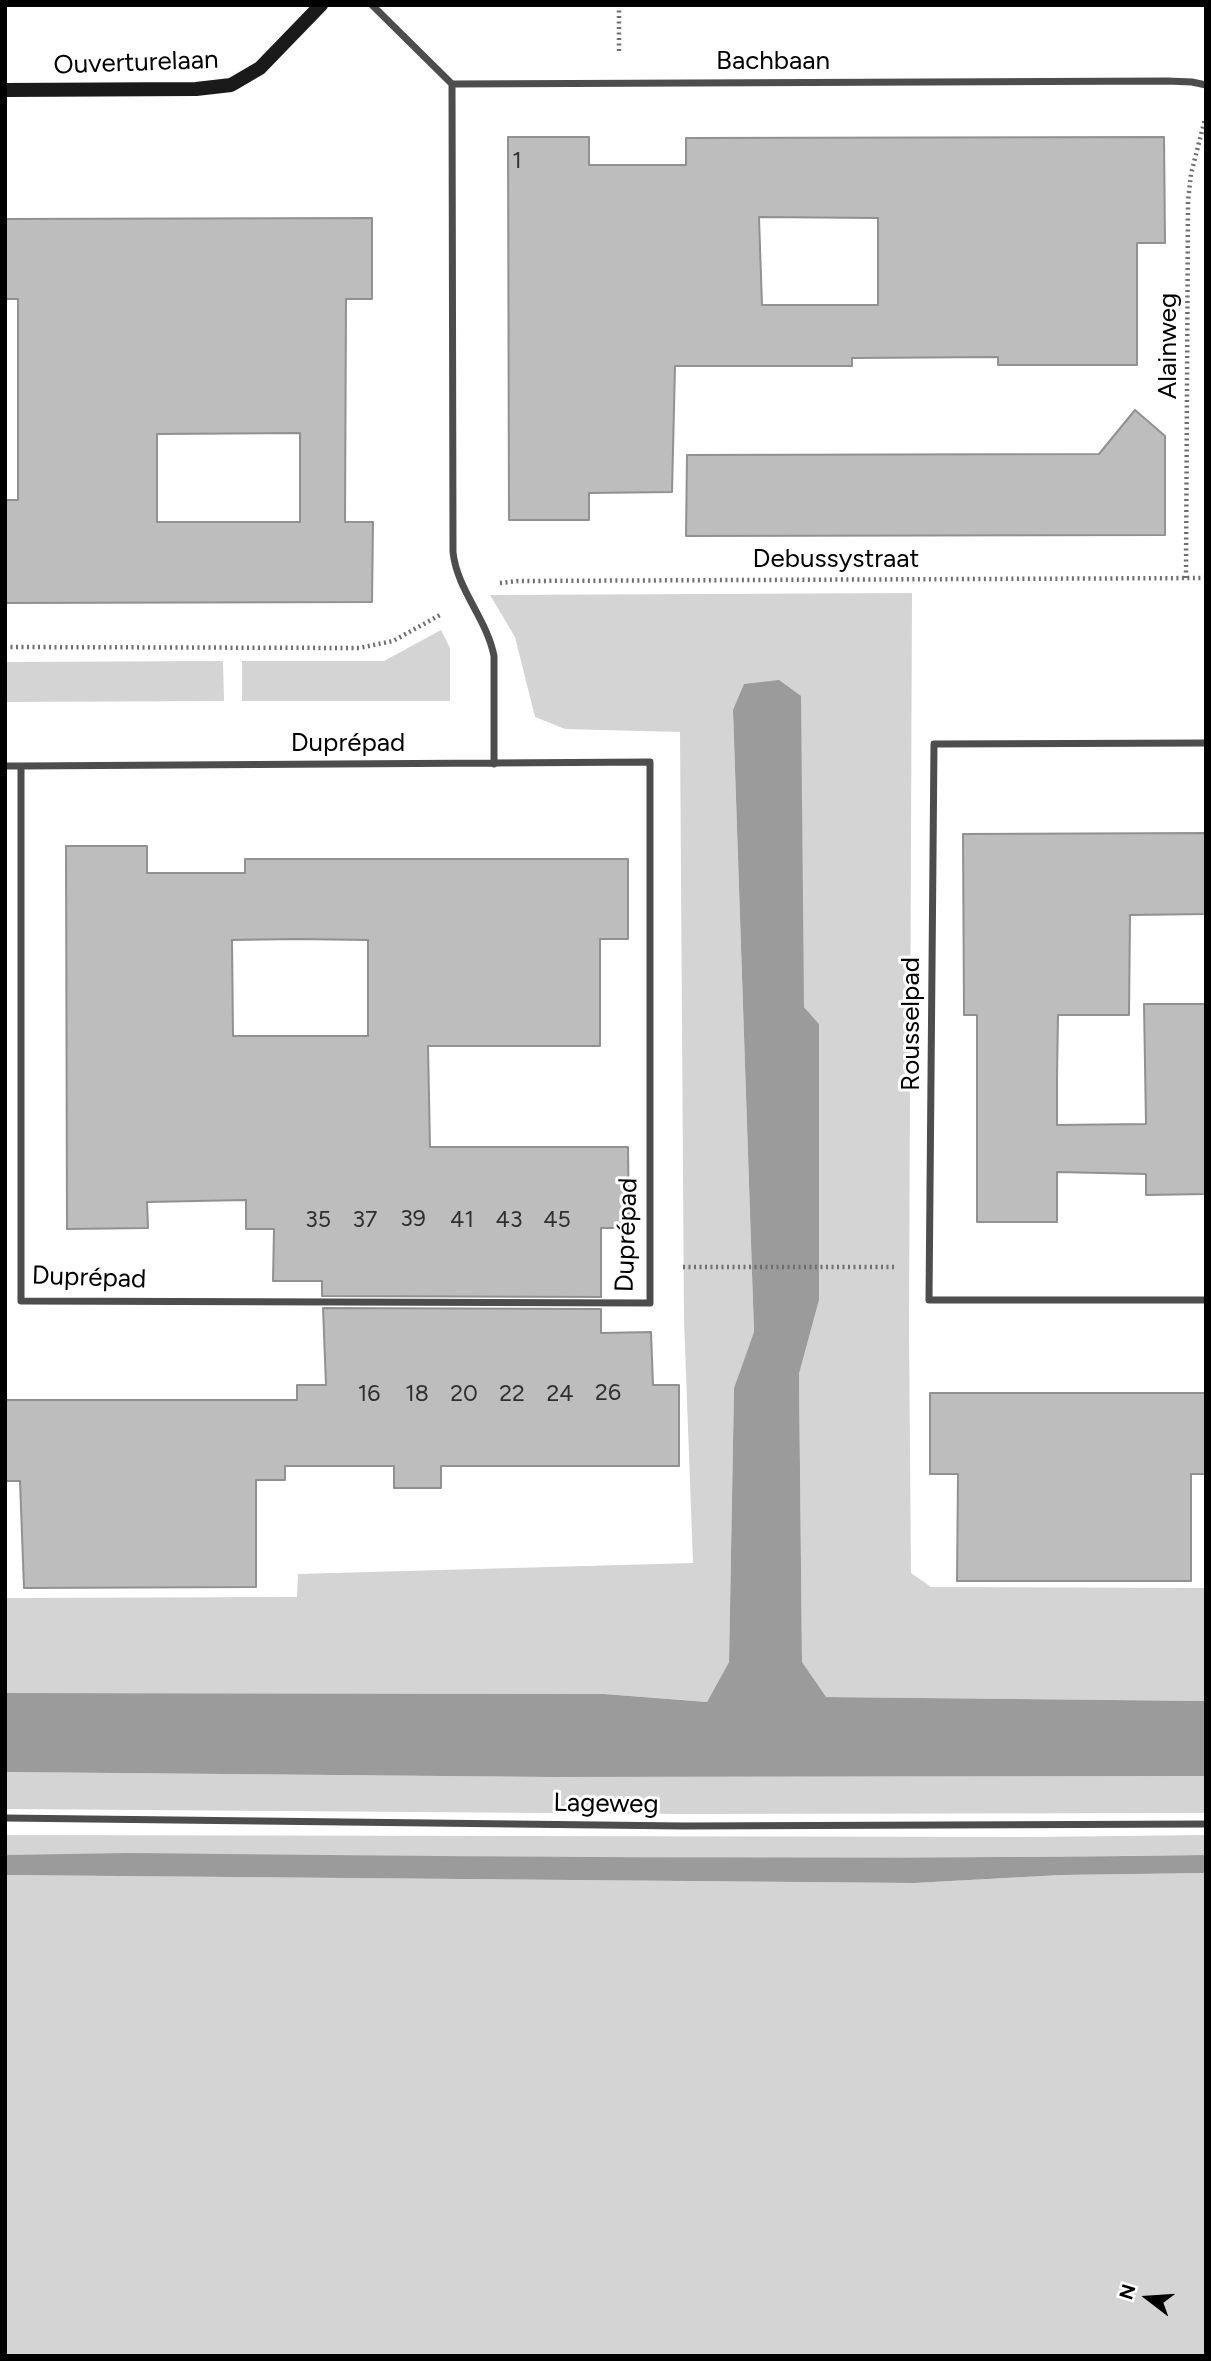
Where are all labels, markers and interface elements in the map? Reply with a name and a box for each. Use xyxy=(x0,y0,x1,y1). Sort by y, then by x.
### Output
street label: Ouverturelaan xyxy=(53,45,219,81)
street label: Bachbaan xyxy=(716,45,830,77)
house number: 1 xyxy=(512,147,522,175)
street label: Alainweg xyxy=(1152,293,1184,399)
street label: Debussystraat xyxy=(753,543,919,575)
street label: Duprépad xyxy=(291,727,405,759)
street label: Rousselpad xyxy=(895,957,927,1091)
street label: Duprépad xyxy=(609,1177,645,1293)
house number: 39 xyxy=(400,1205,426,1233)
house number: 35 xyxy=(305,1206,331,1234)
house number: 37 xyxy=(353,1206,377,1234)
house number: 41 xyxy=(450,1206,474,1234)
house number: 43 xyxy=(496,1206,522,1234)
house number: 45 xyxy=(543,1206,571,1234)
street label: Duprépad xyxy=(31,1260,147,1296)
house number: 26 xyxy=(595,1379,621,1407)
house number: 16 xyxy=(358,1380,380,1408)
house number: 18 xyxy=(405,1380,429,1408)
house number: 20 xyxy=(450,1380,478,1408)
house number: 22 xyxy=(499,1380,525,1408)
house number: 24 xyxy=(546,1380,574,1408)
street label: Lageweg xyxy=(553,1787,659,1821)
north arrow xyxy=(1113,2263,1183,2333)
text: N xyxy=(1114,2281,1141,2302)

